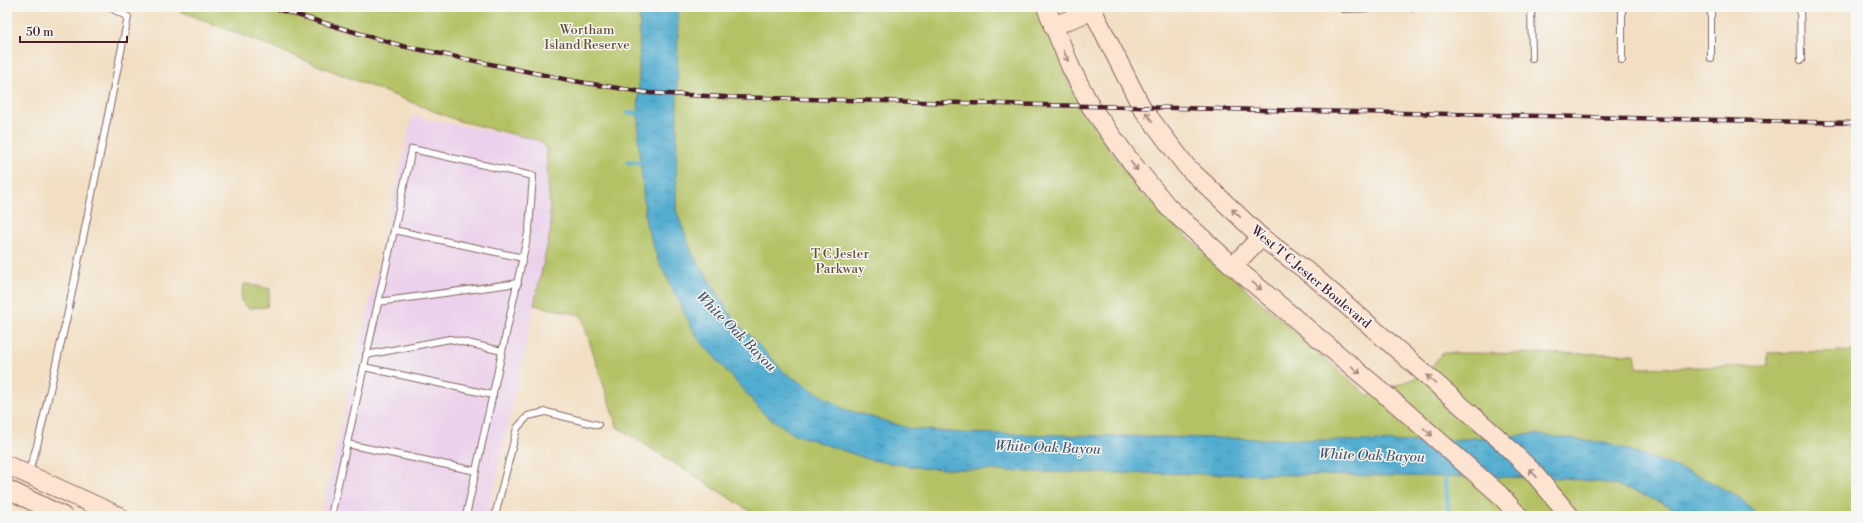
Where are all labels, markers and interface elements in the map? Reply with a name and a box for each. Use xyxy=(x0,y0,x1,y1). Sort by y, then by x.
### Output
scale bar xyxy=(20,18,127,44)
park label: Wortham Island Reserve xyxy=(544,22,630,53)
text: 50 m xyxy=(26,25,54,40)
one-way arrow xyxy=(1062,50,1070,62)
one-way arrow xyxy=(1145,112,1154,123)
one-way arrow xyxy=(1130,161,1139,171)
one-way arrow xyxy=(1231,208,1241,218)
street label: West T C Jester Boulevard xyxy=(1247,222,1375,332)
park label: T C Jester Parkway xyxy=(811,246,869,277)
one-way arrow xyxy=(1251,282,1262,291)
water label: White Oak Bayou xyxy=(692,288,780,376)
one-way arrow xyxy=(1351,366,1361,375)
one-way arrow xyxy=(1426,375,1436,384)
one-way arrow xyxy=(1423,427,1434,436)
water label: White Oak Bayou xyxy=(995,437,1101,459)
water label: White Oak Bayou xyxy=(1319,445,1425,467)
one-way arrow xyxy=(1528,468,1538,478)

